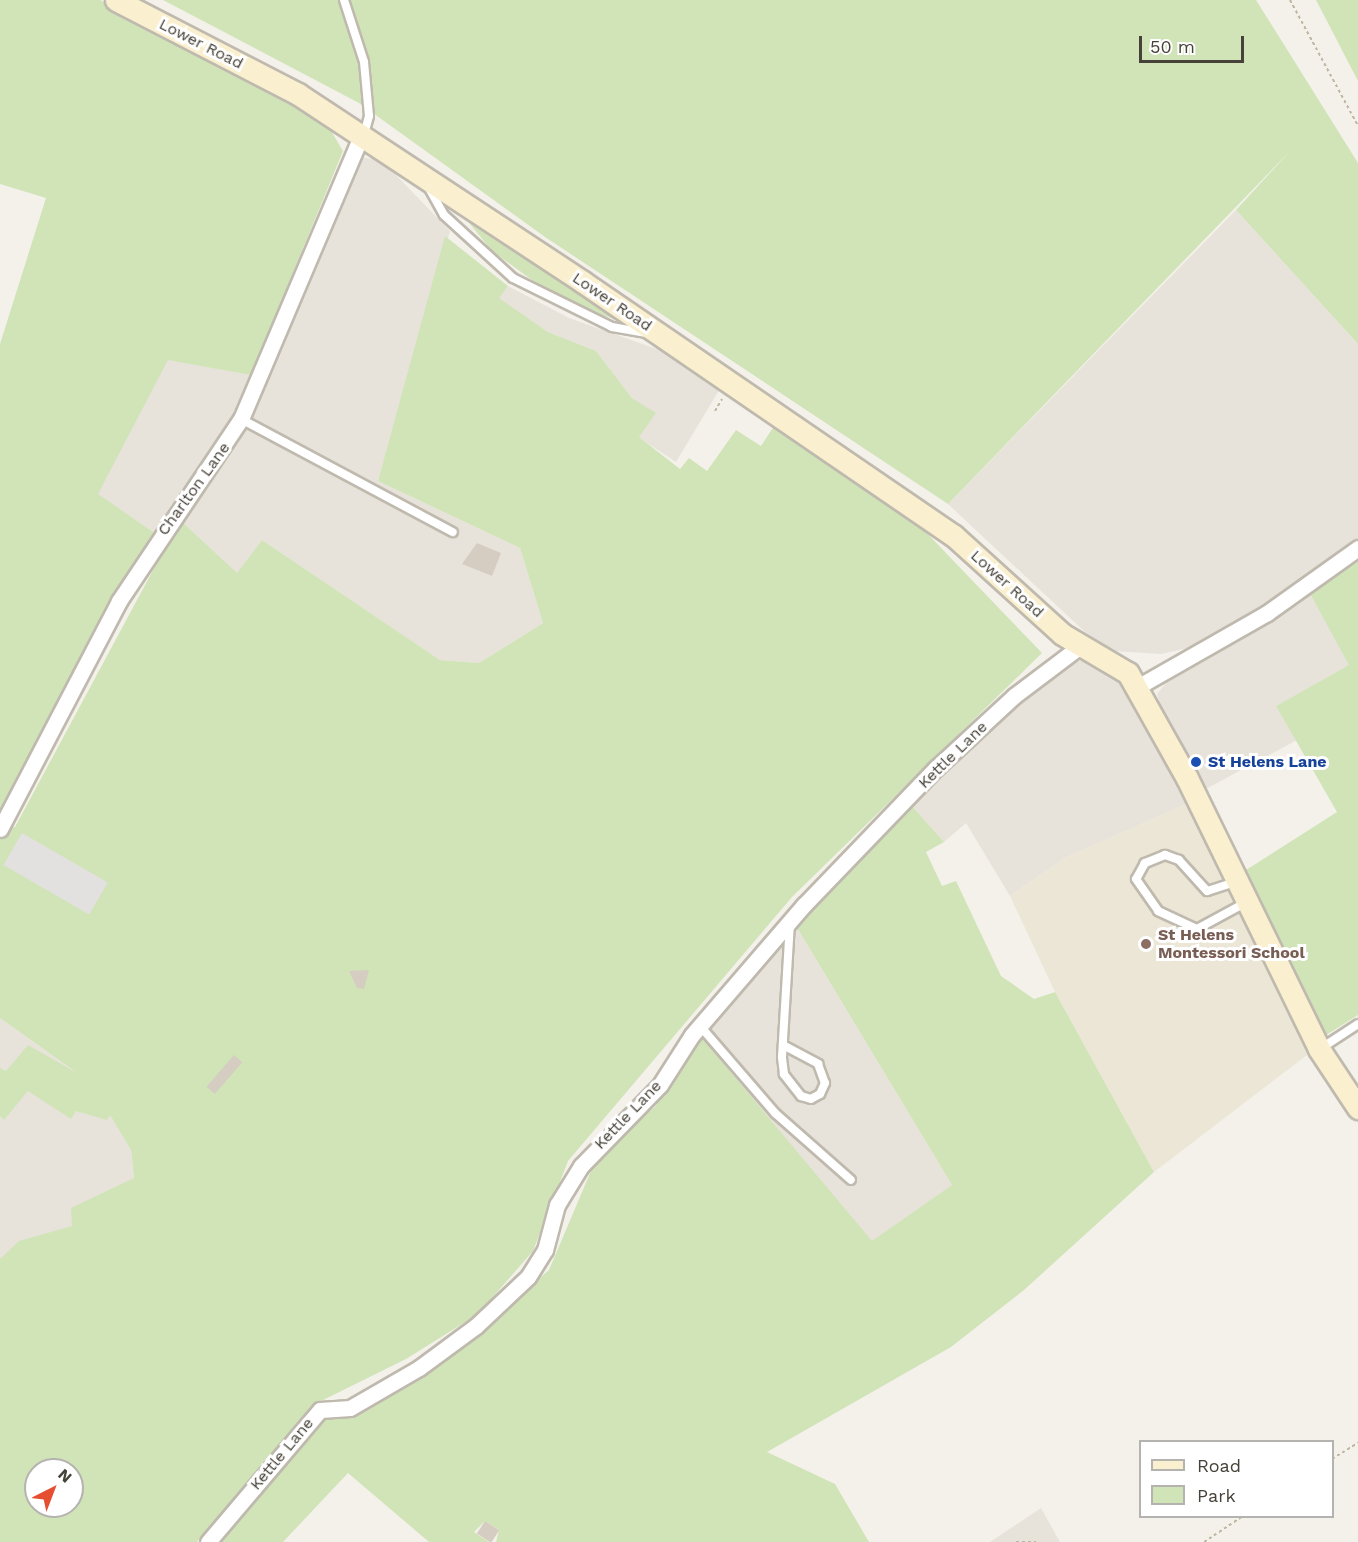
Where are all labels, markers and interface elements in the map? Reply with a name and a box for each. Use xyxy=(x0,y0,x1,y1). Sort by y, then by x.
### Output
street label: Lower Road xyxy=(156,15,246,73)
scale bar xyxy=(1142,24,1247,62)
text: 50 m xyxy=(1150,36,1195,57)
street label: Lower Road xyxy=(568,268,656,336)
street label: Charlton Lane xyxy=(154,439,234,539)
street label: Lower Road xyxy=(966,546,1048,622)
street label: Kettle Lane xyxy=(914,717,992,793)
place label: St Helens Lane xyxy=(1208,752,1327,772)
marker: St Helens Lane xyxy=(1189,755,1203,769)
place label: St Helens Montessori School xyxy=(1158,925,1305,963)
marker: St Helens Montessori School xyxy=(1139,937,1153,951)
street label: Kettle Lane xyxy=(590,1076,666,1154)
street label: Kettle Lane xyxy=(246,1414,318,1494)
legend xyxy=(1139,1440,1334,1518)
text: Road xyxy=(1197,1455,1241,1476)
north arrow xyxy=(24,1458,84,1518)
text: N xyxy=(54,1465,76,1487)
text: Park xyxy=(1197,1485,1236,1506)

